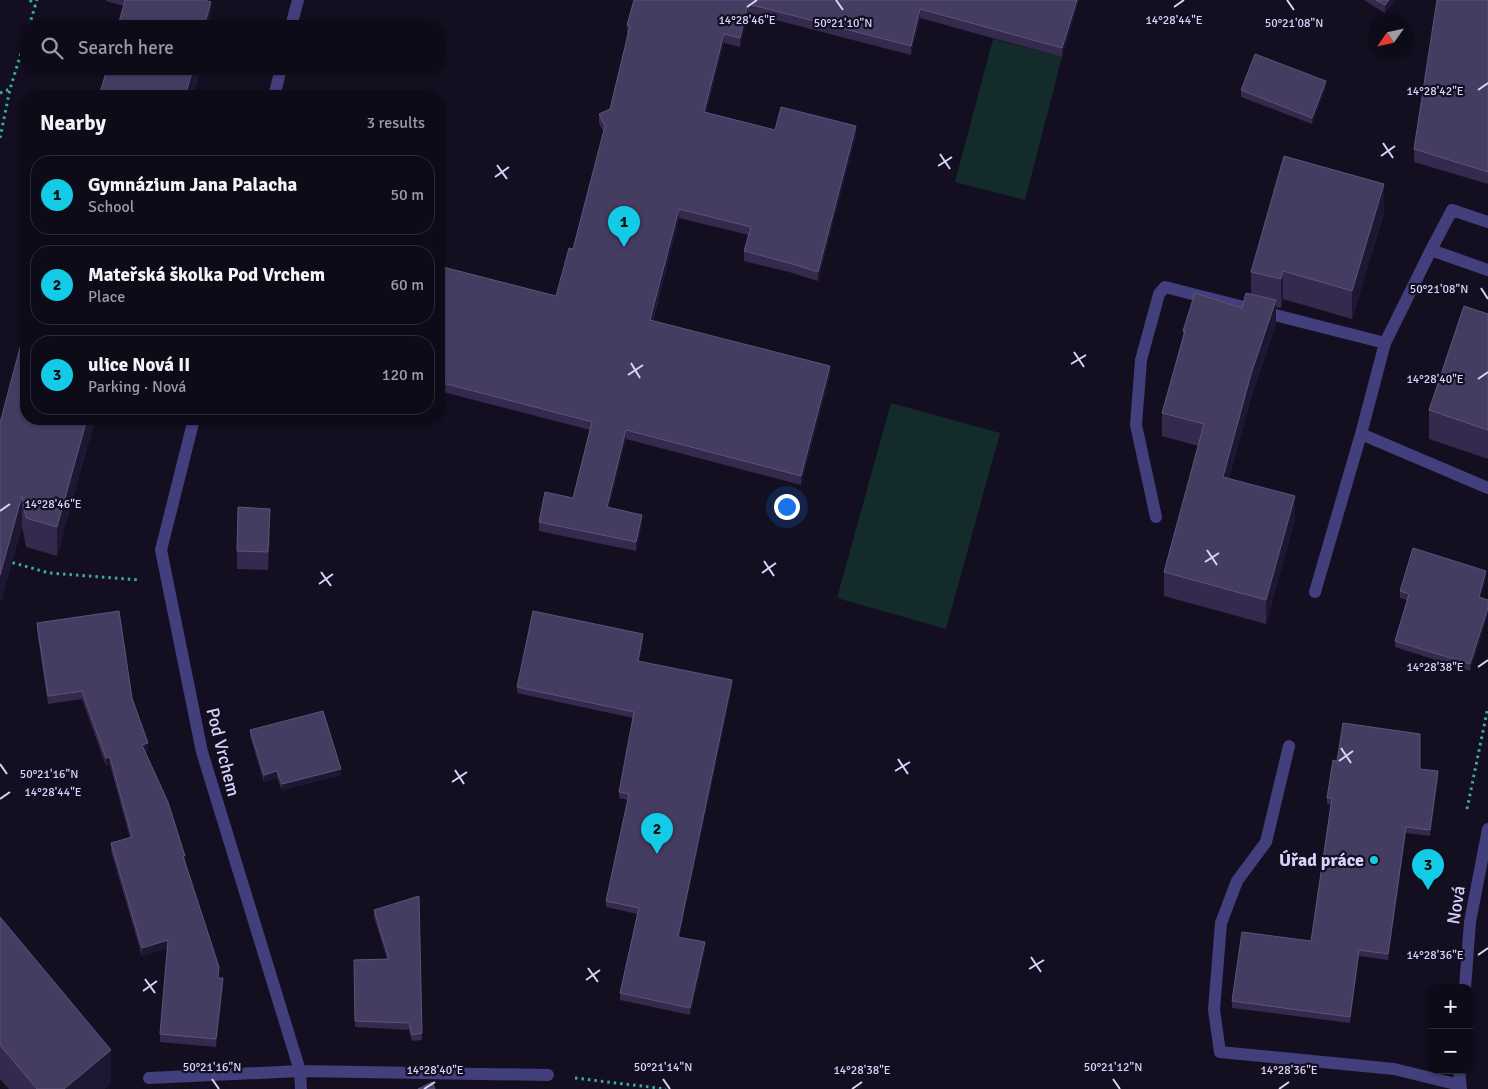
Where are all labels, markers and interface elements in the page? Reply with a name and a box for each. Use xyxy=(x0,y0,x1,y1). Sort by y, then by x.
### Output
text: 14°28'46"E xyxy=(718,13,776,28)
text: 14°28'44"E xyxy=(1145,13,1203,28)
north arrow xyxy=(1368,15,1413,60)
text: 50°21'10"N xyxy=(814,16,872,31)
text: 50°21'08"N xyxy=(1265,16,1323,31)
search box xyxy=(20,20,445,75)
icon: search xyxy=(38,34,66,62)
text: Search here xyxy=(78,36,174,60)
text: 14°28'42"E xyxy=(1406,84,1464,99)
text: Nearby xyxy=(40,110,106,136)
text: 3 results xyxy=(366,113,425,133)
text: Gymnázium Jana Palacha xyxy=(88,173,297,197)
text: 1 xyxy=(53,185,61,205)
text: 50 m xyxy=(390,185,424,205)
text: School xyxy=(88,197,134,217)
pin: 1 xyxy=(608,206,640,247)
text: Mateřská školka Pod Vrchem xyxy=(88,263,325,287)
text: 2 xyxy=(53,275,61,295)
text: 60 m xyxy=(390,275,424,295)
text: 50°21'08"N xyxy=(1410,282,1468,297)
text: Place xyxy=(88,287,125,307)
text: ulice Nová II xyxy=(88,353,190,377)
text: 3 xyxy=(53,365,61,385)
text: 120 m xyxy=(382,365,424,385)
text: 14°28'40"E xyxy=(1406,372,1464,387)
text: Parking · Nová xyxy=(88,377,186,397)
your location xyxy=(774,494,800,520)
text: 14°28'46"E xyxy=(24,497,82,512)
text: 14°28'38"E xyxy=(1406,660,1464,675)
street label: Pod Vrchem xyxy=(201,705,245,799)
text: 50°21'16"N xyxy=(20,767,78,782)
text: 14°28'44"E xyxy=(24,785,82,800)
pin: 2 xyxy=(641,813,673,854)
place label: Úřad práce xyxy=(1279,849,1364,871)
pin: 3 xyxy=(1412,849,1444,890)
marker: Úřad práce xyxy=(1368,854,1380,866)
street label: Nová xyxy=(1442,884,1470,926)
text: 14°28'36"E xyxy=(1406,948,1464,963)
map controls xyxy=(1428,984,1473,1074)
button: + xyxy=(1428,984,1473,1029)
button: − xyxy=(1428,1029,1473,1074)
text: 50°21'16"N xyxy=(183,1060,241,1075)
text: 50°21'14"N xyxy=(634,1060,692,1075)
text: 50°21'12"N xyxy=(1084,1060,1142,1075)
text: 14°28'40"E xyxy=(406,1063,464,1078)
text: 14°28'38"E xyxy=(833,1063,891,1078)
text: 14°28'36"E xyxy=(1260,1063,1318,1078)

